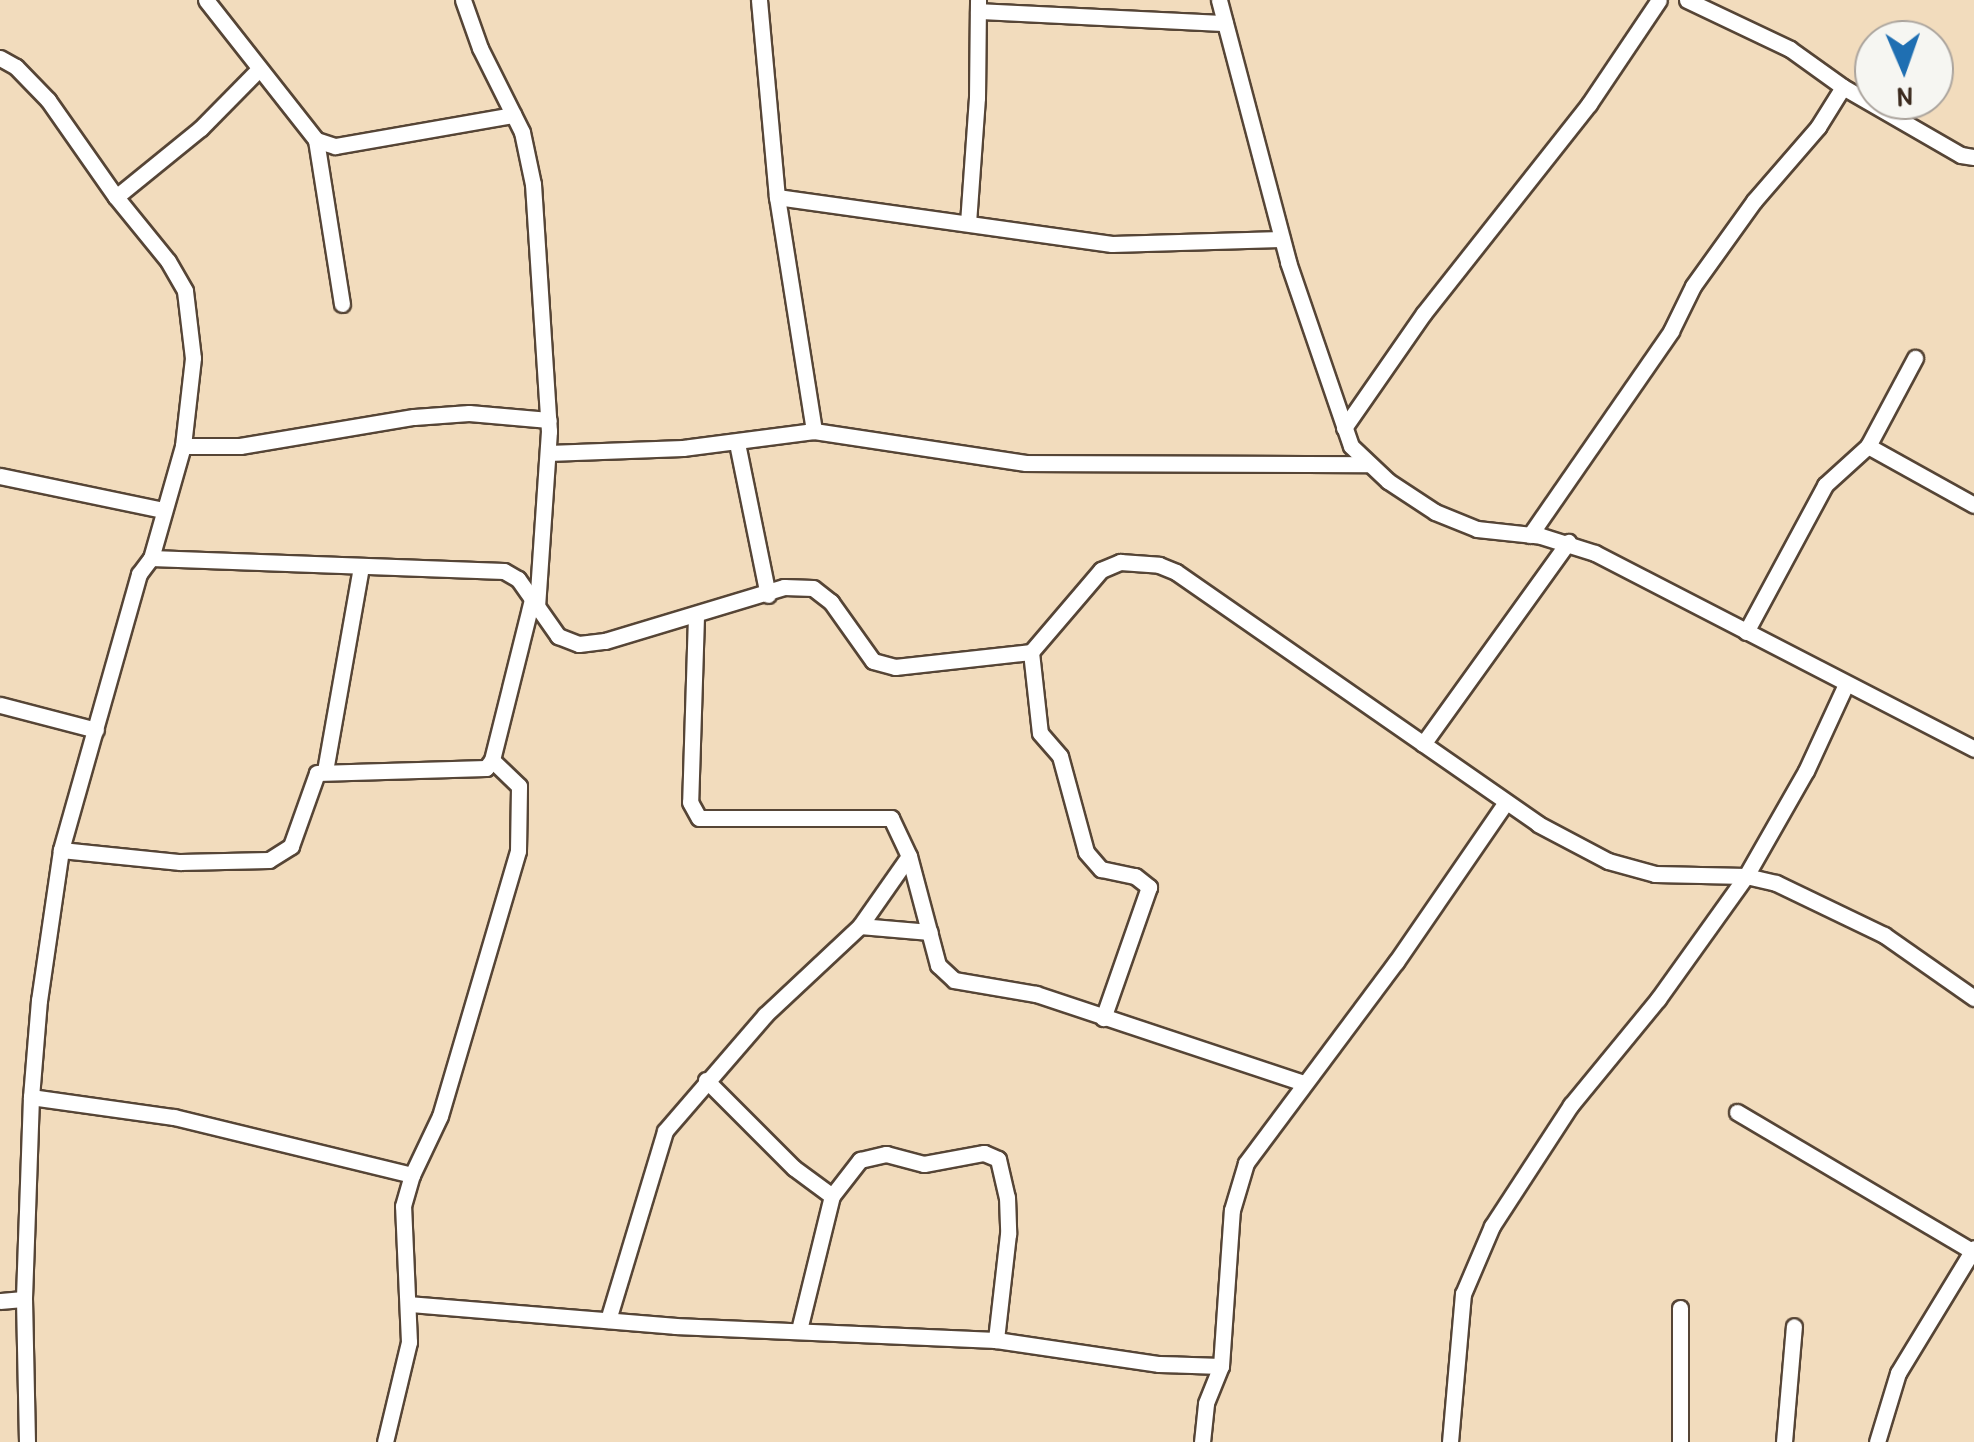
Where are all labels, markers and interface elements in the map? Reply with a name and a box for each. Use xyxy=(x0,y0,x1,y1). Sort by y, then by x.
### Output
north arrow xyxy=(1854,20,1954,120)
text: N xyxy=(1897,79,1913,117)

